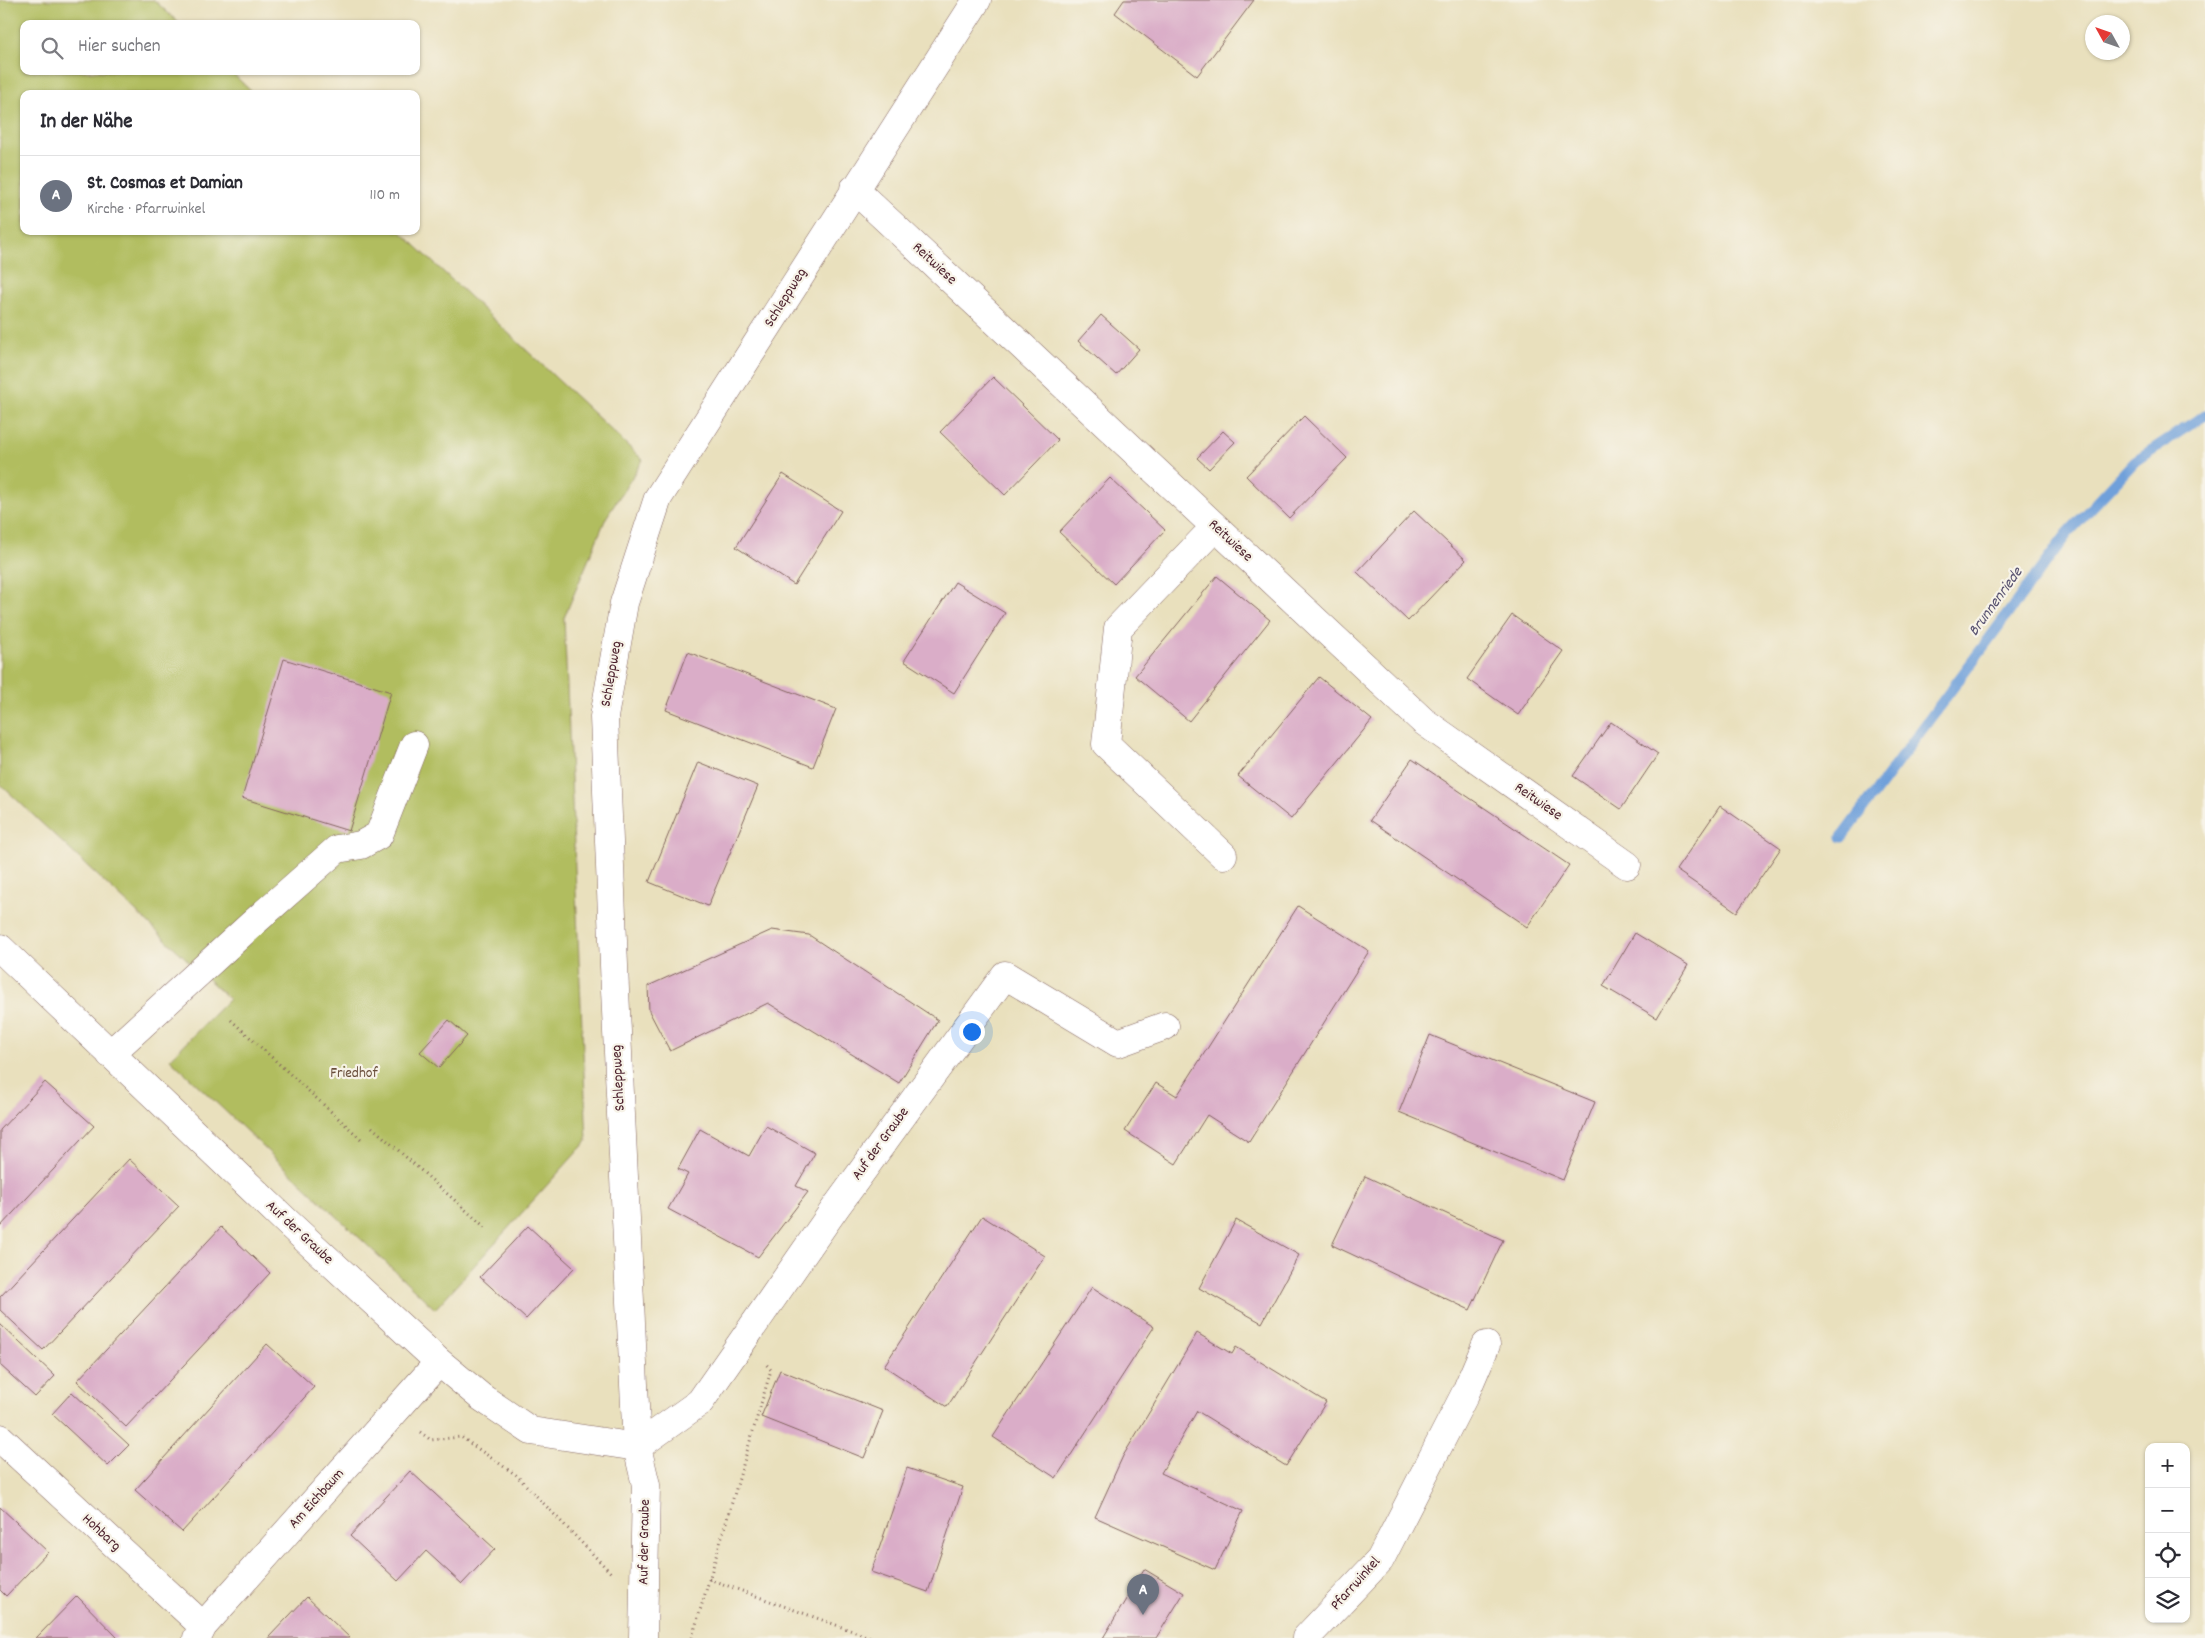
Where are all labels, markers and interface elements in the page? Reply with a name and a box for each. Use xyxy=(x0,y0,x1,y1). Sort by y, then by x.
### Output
north arrow xyxy=(2085,15,2130,60)
search box xyxy=(20,20,420,75)
icon: search xyxy=(38,34,66,62)
text: Hier suchen xyxy=(78,34,161,61)
text: In der Nähe xyxy=(40,108,132,138)
text: St. Cosmas et Damian xyxy=(87,171,243,198)
text: A xyxy=(52,184,60,207)
text: 110 m xyxy=(370,184,400,207)
text: Kirche · Pfarrwinkel xyxy=(87,198,205,221)
street label: Reitwiese xyxy=(907,238,962,291)
street label: Schleppweg xyxy=(759,264,813,332)
street label: Reitwiese xyxy=(1203,515,1258,568)
water label: Brunnenriede xyxy=(1963,562,2029,641)
street label: Schleppweg xyxy=(595,639,629,709)
street label: Reitwiese xyxy=(1510,777,1567,827)
your location xyxy=(959,1019,985,1045)
street label: Schleppweg xyxy=(606,1044,632,1112)
park label: Friedhof xyxy=(330,1063,378,1085)
street label: Auf der Graube xyxy=(847,1103,915,1185)
street label: Auf der Graube xyxy=(260,1196,338,1271)
map controls xyxy=(2145,1443,2190,1623)
button: + xyxy=(2145,1443,2190,1488)
street label: Am Eichbaum xyxy=(284,1464,350,1534)
button: − xyxy=(2145,1488,2190,1533)
street label: Auf der Graube xyxy=(633,1499,657,1585)
street label: Hohbarg xyxy=(76,1509,126,1557)
button: locate xyxy=(2145,1533,2190,1578)
street label: Pfarrwinkel xyxy=(1326,1552,1387,1616)
pin: A xyxy=(1127,1574,1159,1615)
button: layers xyxy=(2145,1578,2190,1623)

